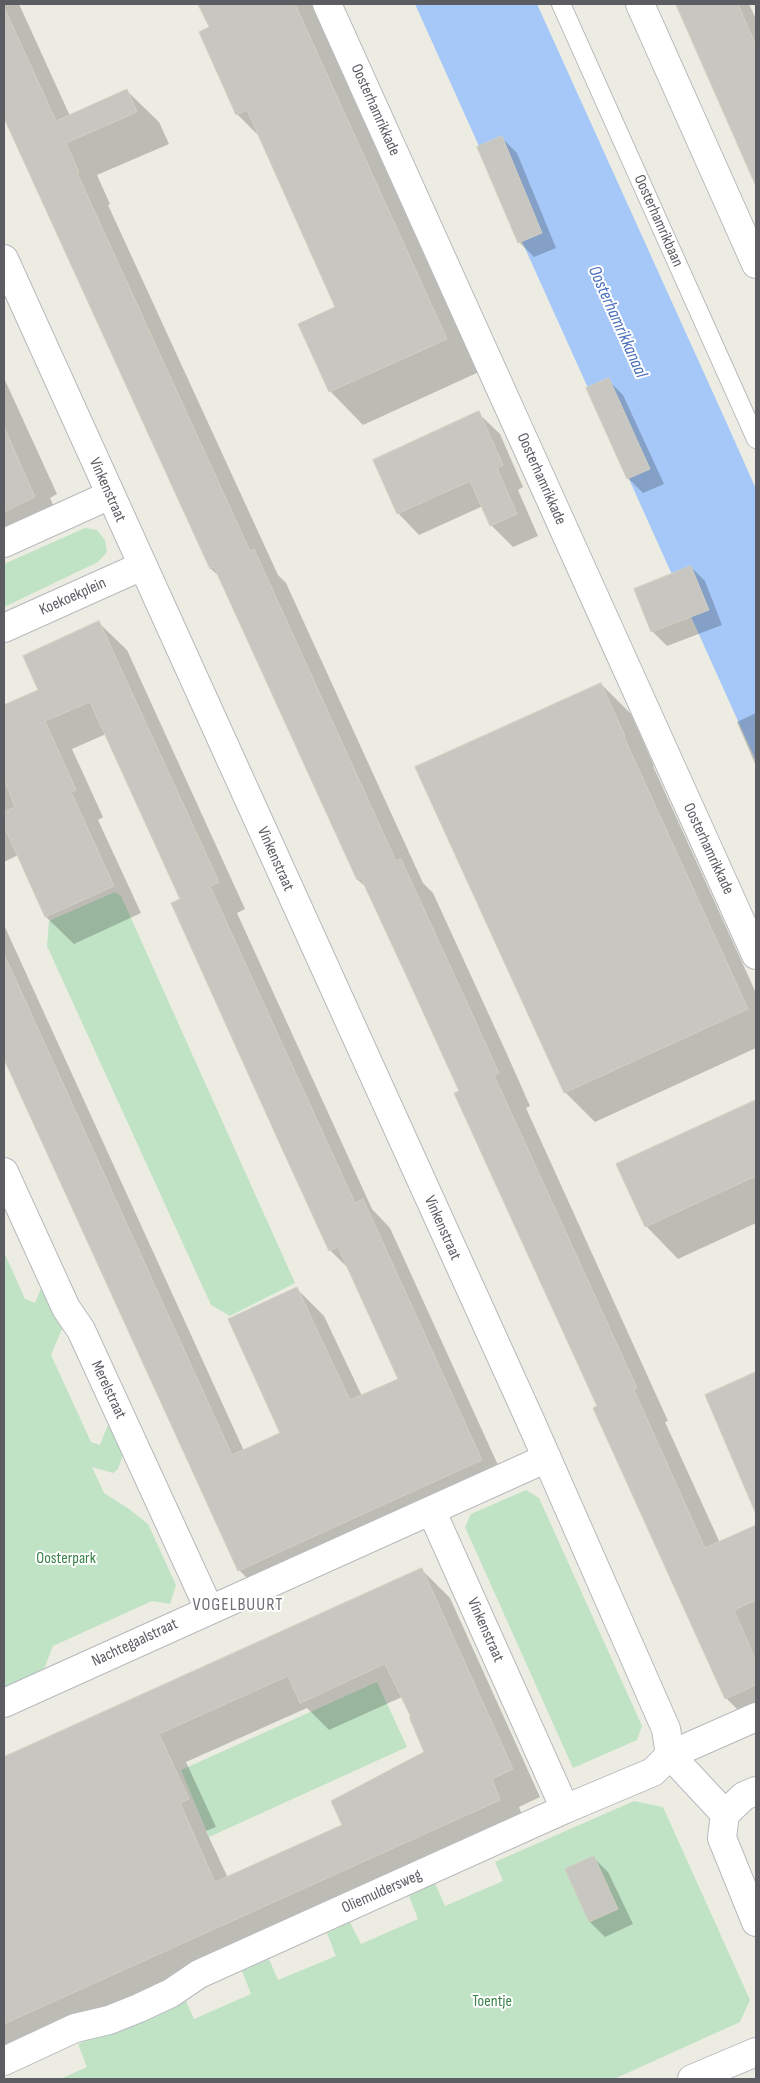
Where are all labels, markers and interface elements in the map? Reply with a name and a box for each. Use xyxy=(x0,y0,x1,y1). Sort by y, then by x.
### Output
street label: Oosterhamrikkade xyxy=(346,61,404,159)
street label: Oosterhamrikbaan xyxy=(629,172,687,270)
water label: Oosterhamrikkanaal xyxy=(583,263,651,381)
street label: Oosterhamrikkade xyxy=(512,430,570,528)
street label: Vinkenstraat xyxy=(84,455,130,525)
street label: Koekoekplein xyxy=(37,574,109,620)
street label: Oosterhamrikkade xyxy=(679,800,737,898)
street label: Vinkenstraat xyxy=(252,824,298,894)
street label: Vinkenstraat xyxy=(419,1193,465,1263)
street label: Merelstraat xyxy=(86,1358,130,1422)
park label: Oosterpark xyxy=(36,1549,96,1569)
district label: VOGELBUURT xyxy=(191,1594,285,1616)
street label: Vinkenstraat xyxy=(462,1595,508,1665)
street label: Nachtegaalstraat xyxy=(89,1615,181,1671)
street label: Oliemuldersweg xyxy=(339,1866,425,1918)
park label: Toentje xyxy=(472,1992,512,2012)

